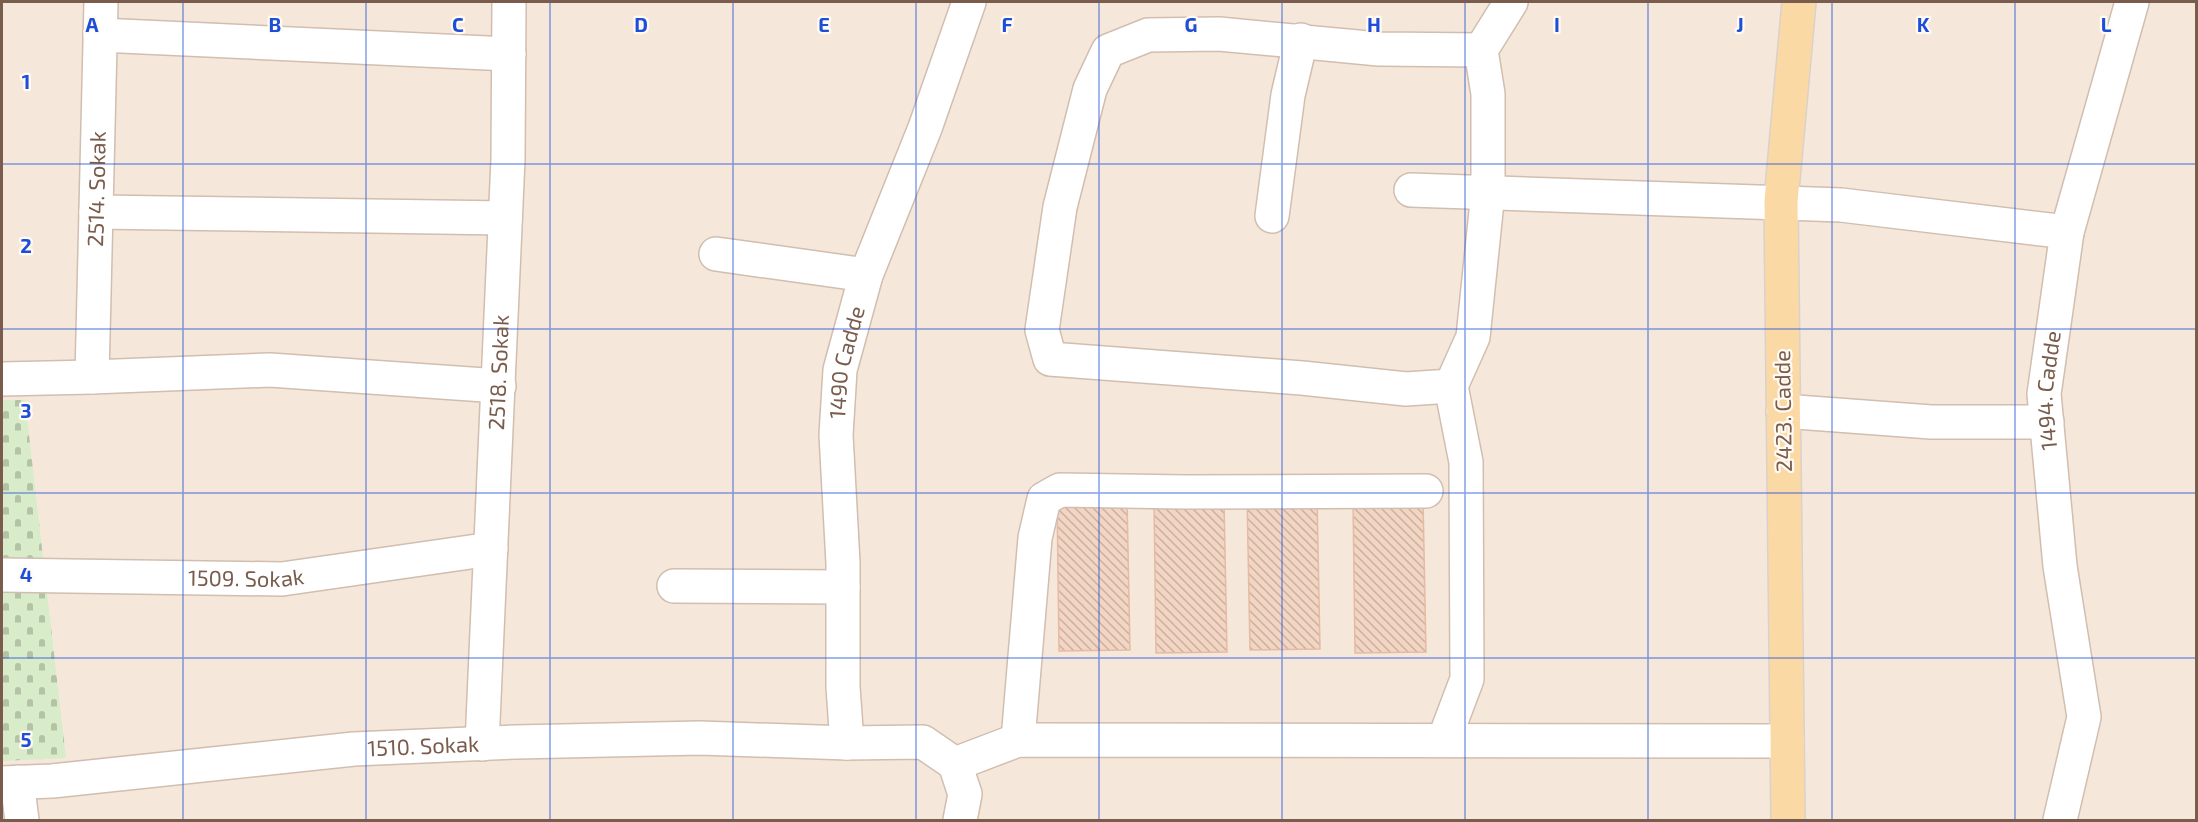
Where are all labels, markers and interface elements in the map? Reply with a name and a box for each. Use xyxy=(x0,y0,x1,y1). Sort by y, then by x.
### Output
text: A xyxy=(85,12,99,36)
text: B xyxy=(269,12,281,36)
text: C xyxy=(452,12,464,36)
text: D xyxy=(634,12,648,36)
text: E xyxy=(818,12,830,36)
text: F xyxy=(1001,12,1013,36)
text: G xyxy=(1185,12,1197,36)
text: H xyxy=(1367,12,1381,36)
text: I xyxy=(1554,12,1560,36)
text: J xyxy=(1736,12,1744,36)
text: K xyxy=(1917,12,1930,36)
text: L xyxy=(2101,12,2112,36)
text: 1 xyxy=(22,69,30,93)
street label: 2514. Sokak xyxy=(81,131,110,247)
text: 2 xyxy=(20,233,32,257)
street label: 1490 Cadde xyxy=(823,303,869,419)
street label: 2518. Sokak xyxy=(482,314,513,431)
street label: 1494. Cadde xyxy=(2030,329,2065,451)
street label: 2423. Cadde xyxy=(1768,350,1796,472)
text: 3 xyxy=(20,398,32,422)
text: 4 xyxy=(20,562,33,586)
street label: 1509. Sokak xyxy=(188,562,305,591)
text: 5 xyxy=(20,727,32,751)
street label: 1510. Sokak xyxy=(367,730,480,760)

